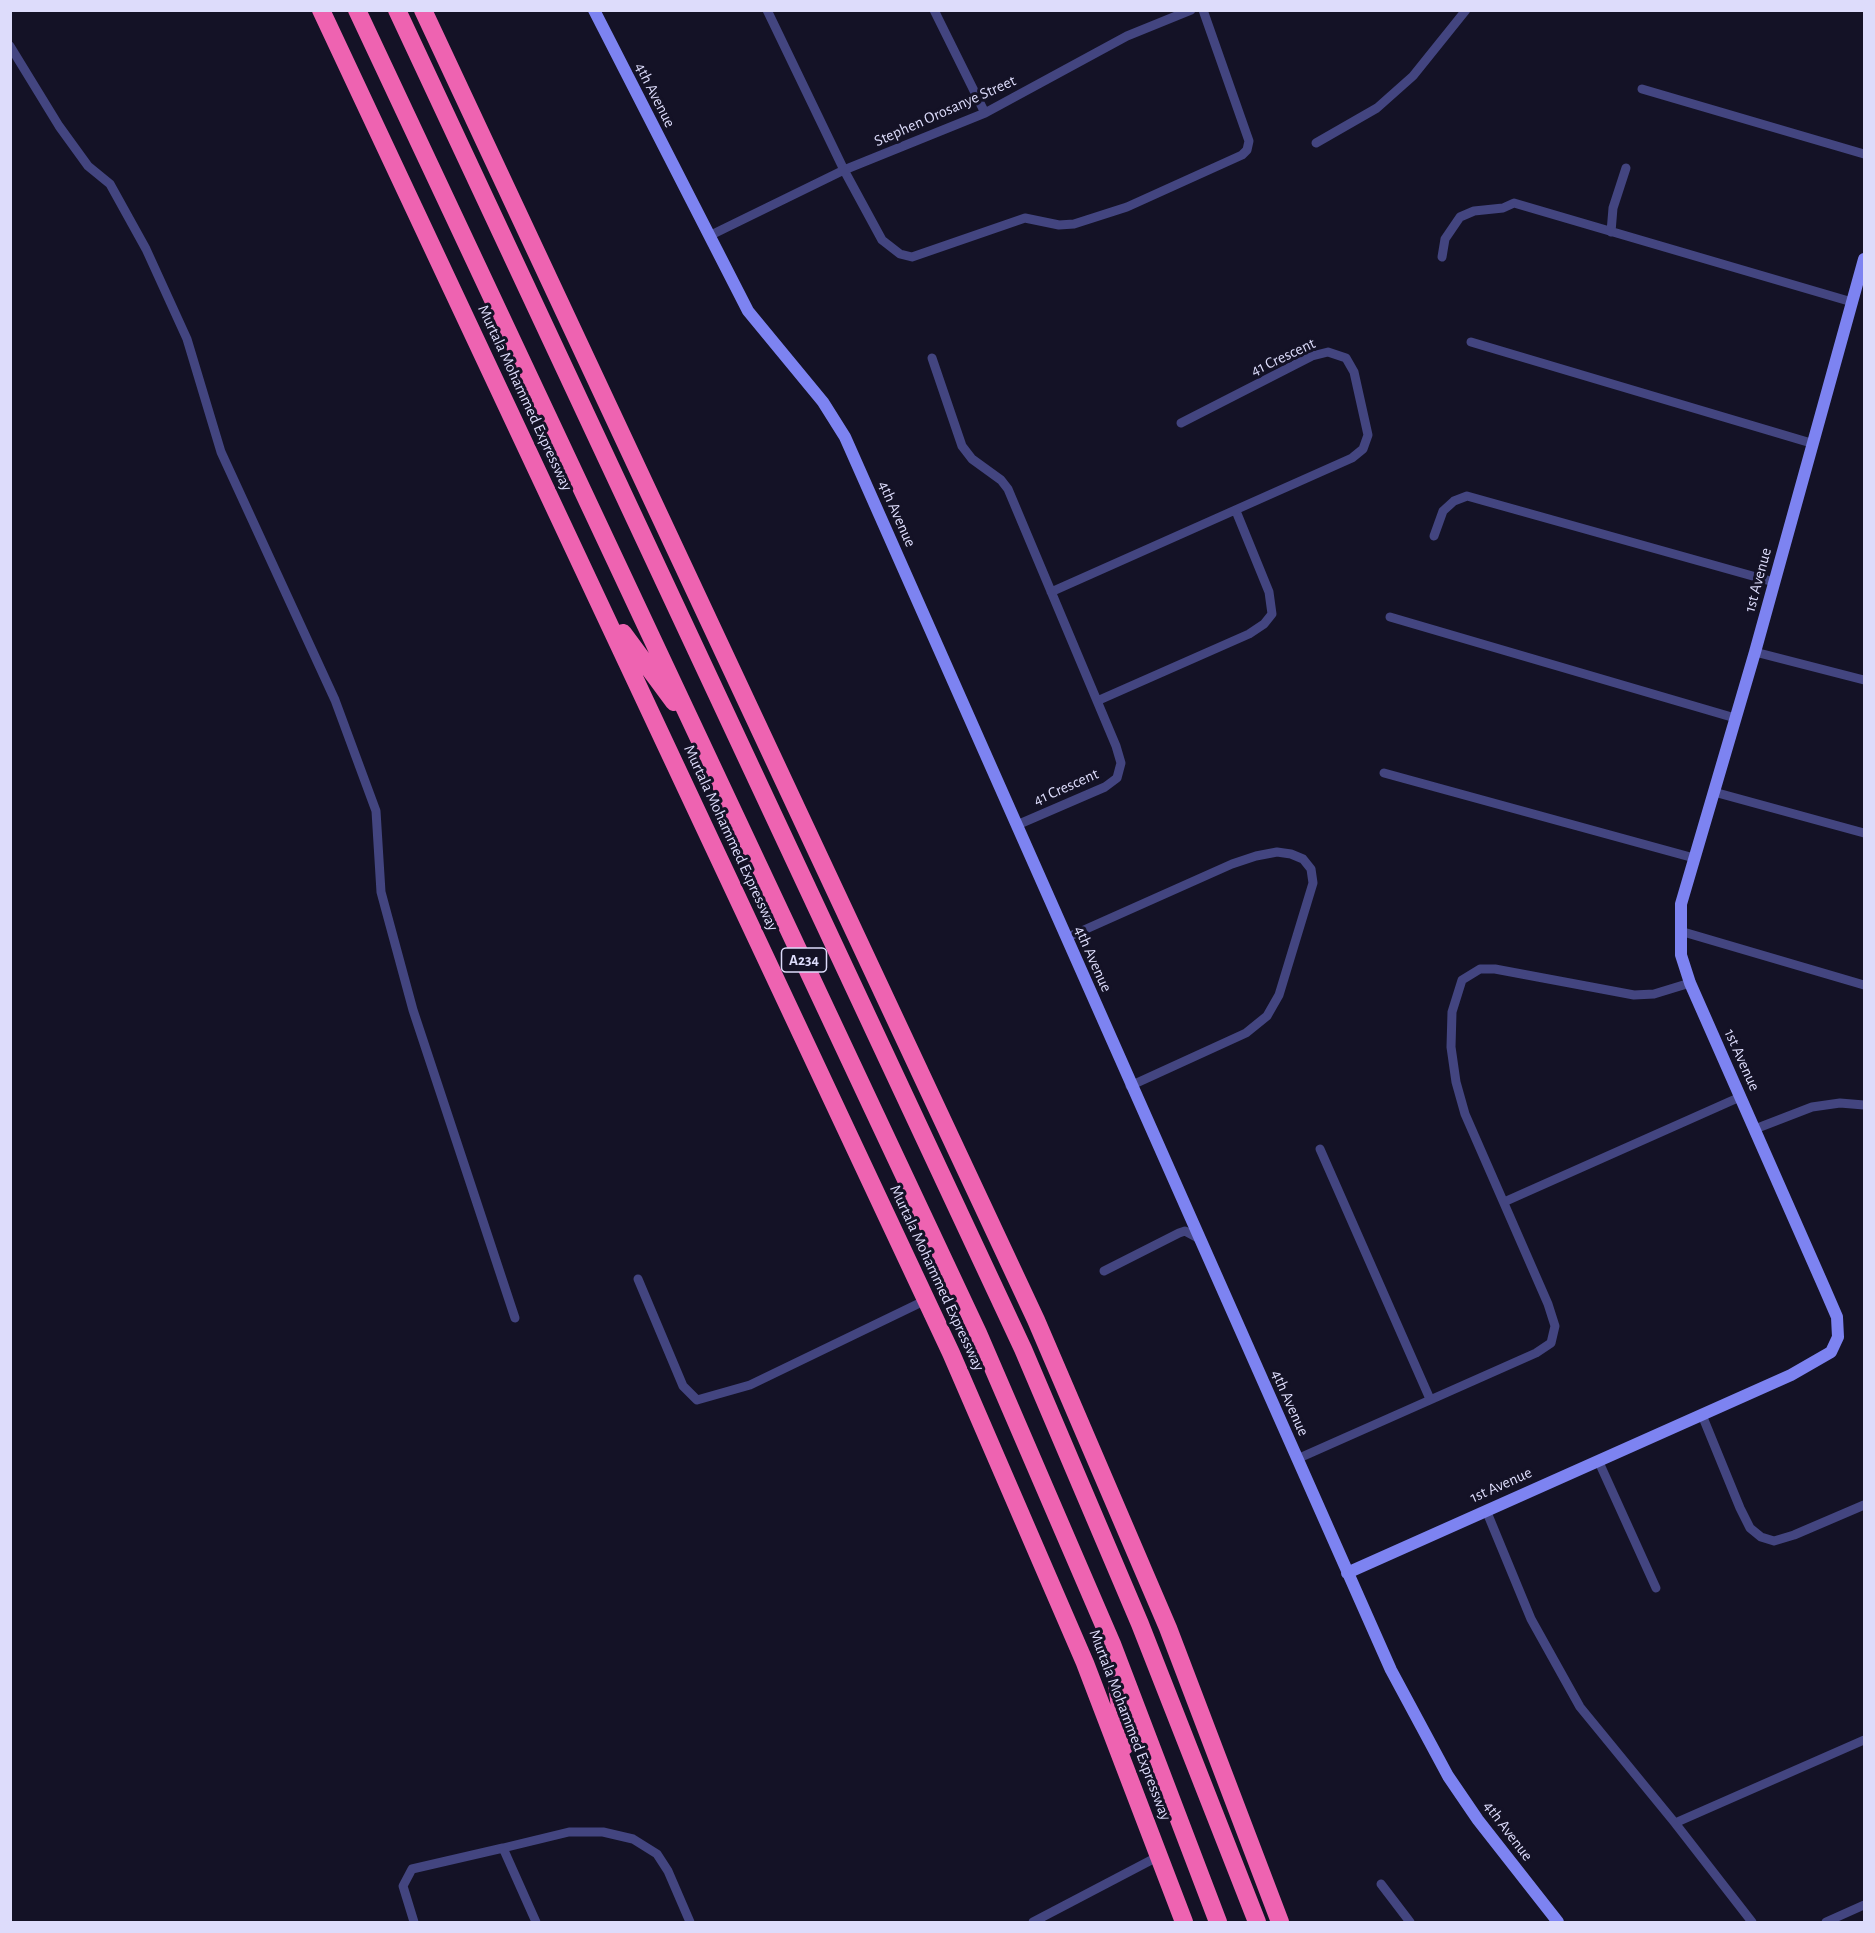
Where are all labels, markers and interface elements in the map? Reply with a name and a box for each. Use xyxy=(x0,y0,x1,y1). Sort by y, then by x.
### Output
street label: 4th Avenue xyxy=(630,59,680,131)
street label: Stephen Orosanye Street xyxy=(871,71,1019,151)
street label: Murtala Mohammed Expressway xyxy=(473,302,577,494)
street label: 41 Crescent xyxy=(1248,334,1318,380)
street label: 4th Avenue xyxy=(874,478,920,550)
street label: 1st Avenue xyxy=(1740,546,1776,614)
street label: Murtala Mohammed Expressway xyxy=(679,742,783,934)
street label: 41 Crescent xyxy=(1030,764,1102,810)
street label: 4th Avenue xyxy=(1070,923,1116,995)
road number: A234 xyxy=(782,948,826,972)
street label: 1st Avenue xyxy=(1720,1026,1764,1094)
street label: Murtala Mohammed Expressway xyxy=(885,1182,989,1374)
street label: 4th Avenue xyxy=(1267,1367,1313,1439)
street label: 1st Avenue xyxy=(1467,1463,1535,1507)
street label: Murtala Mohammed Expressway xyxy=(1085,1627,1175,1823)
street label: 4th Avenue xyxy=(1479,1797,1537,1865)

